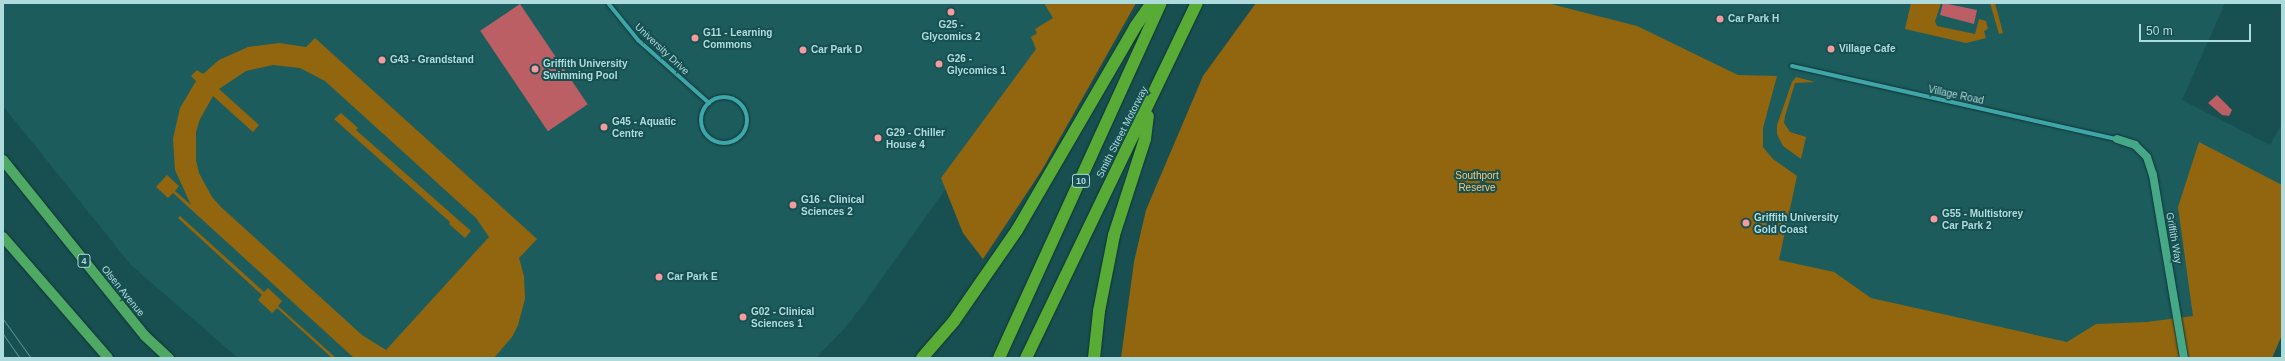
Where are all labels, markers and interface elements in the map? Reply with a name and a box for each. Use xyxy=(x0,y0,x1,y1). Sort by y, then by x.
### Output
marker: G25 - Glycomics 2 xyxy=(946,7,956,17)
place label: Car Park H xyxy=(1728,13,1779,25)
marker: Car Park H xyxy=(1715,14,1725,24)
scale bar xyxy=(2141,16,2253,42)
place label: G25 - Glycomics 2 xyxy=(922,18,980,42)
street label: University Drive xyxy=(632,21,692,77)
text: 50 m xyxy=(2146,24,2173,38)
place label: G11 - Learning Commons xyxy=(703,26,772,50)
marker: G11 - Learning Commons xyxy=(690,33,700,43)
place label: Village Cafe xyxy=(1839,43,1896,55)
place label: Car Park D xyxy=(811,44,862,56)
marker: Village Cafe xyxy=(1826,44,1836,54)
marker: Car Park D xyxy=(798,45,808,55)
place label: G26 - Glycomics 1 xyxy=(947,52,1006,76)
place label: G43 - Grandstand xyxy=(390,54,474,66)
marker: G43 - Grandstand xyxy=(377,55,387,65)
place label: Griffith University Swimming Pool xyxy=(543,57,627,80)
marker: G26 - Glycomics 1 xyxy=(934,59,944,69)
marker: Griffith University Swimming Pool xyxy=(530,64,540,74)
street label: Village Road xyxy=(1927,83,1985,107)
street label: Smith Street Motorway xyxy=(1094,84,1150,180)
place label: G45 - Aquatic Centre xyxy=(612,115,676,138)
marker: G45 - Aquatic Centre xyxy=(599,122,609,132)
place label: G29 - Chiller House 4 xyxy=(886,126,945,150)
marker: G29 - Chiller House 4 xyxy=(873,133,883,143)
park label: Southport Reserve xyxy=(1455,169,1499,192)
road number: 10 xyxy=(1071,174,1091,188)
place label: G16 - Clinical Sciences 2 xyxy=(801,193,864,216)
marker: G16 - Clinical Sciences 2 xyxy=(788,200,798,210)
place label: G55 - Multistorey Car Park 2 xyxy=(1942,207,2023,230)
place label: Griffith University Gold Coast xyxy=(1754,211,1838,234)
street label: Griffith Way xyxy=(2164,212,2184,264)
marker: G55 - Multistorey Car Park 2 xyxy=(1929,214,1939,224)
marker: Griffith University Gold Coast xyxy=(1741,218,1751,228)
road number: 4 xyxy=(77,254,91,268)
street label: Olsen Avenue xyxy=(99,263,147,319)
place label: Car Park E xyxy=(667,271,718,283)
marker: Car Park E xyxy=(654,272,664,282)
place label: G02 - Clinical Sciences 1 xyxy=(751,305,814,328)
marker: G02 - Clinical Sciences 1 xyxy=(738,312,748,322)

